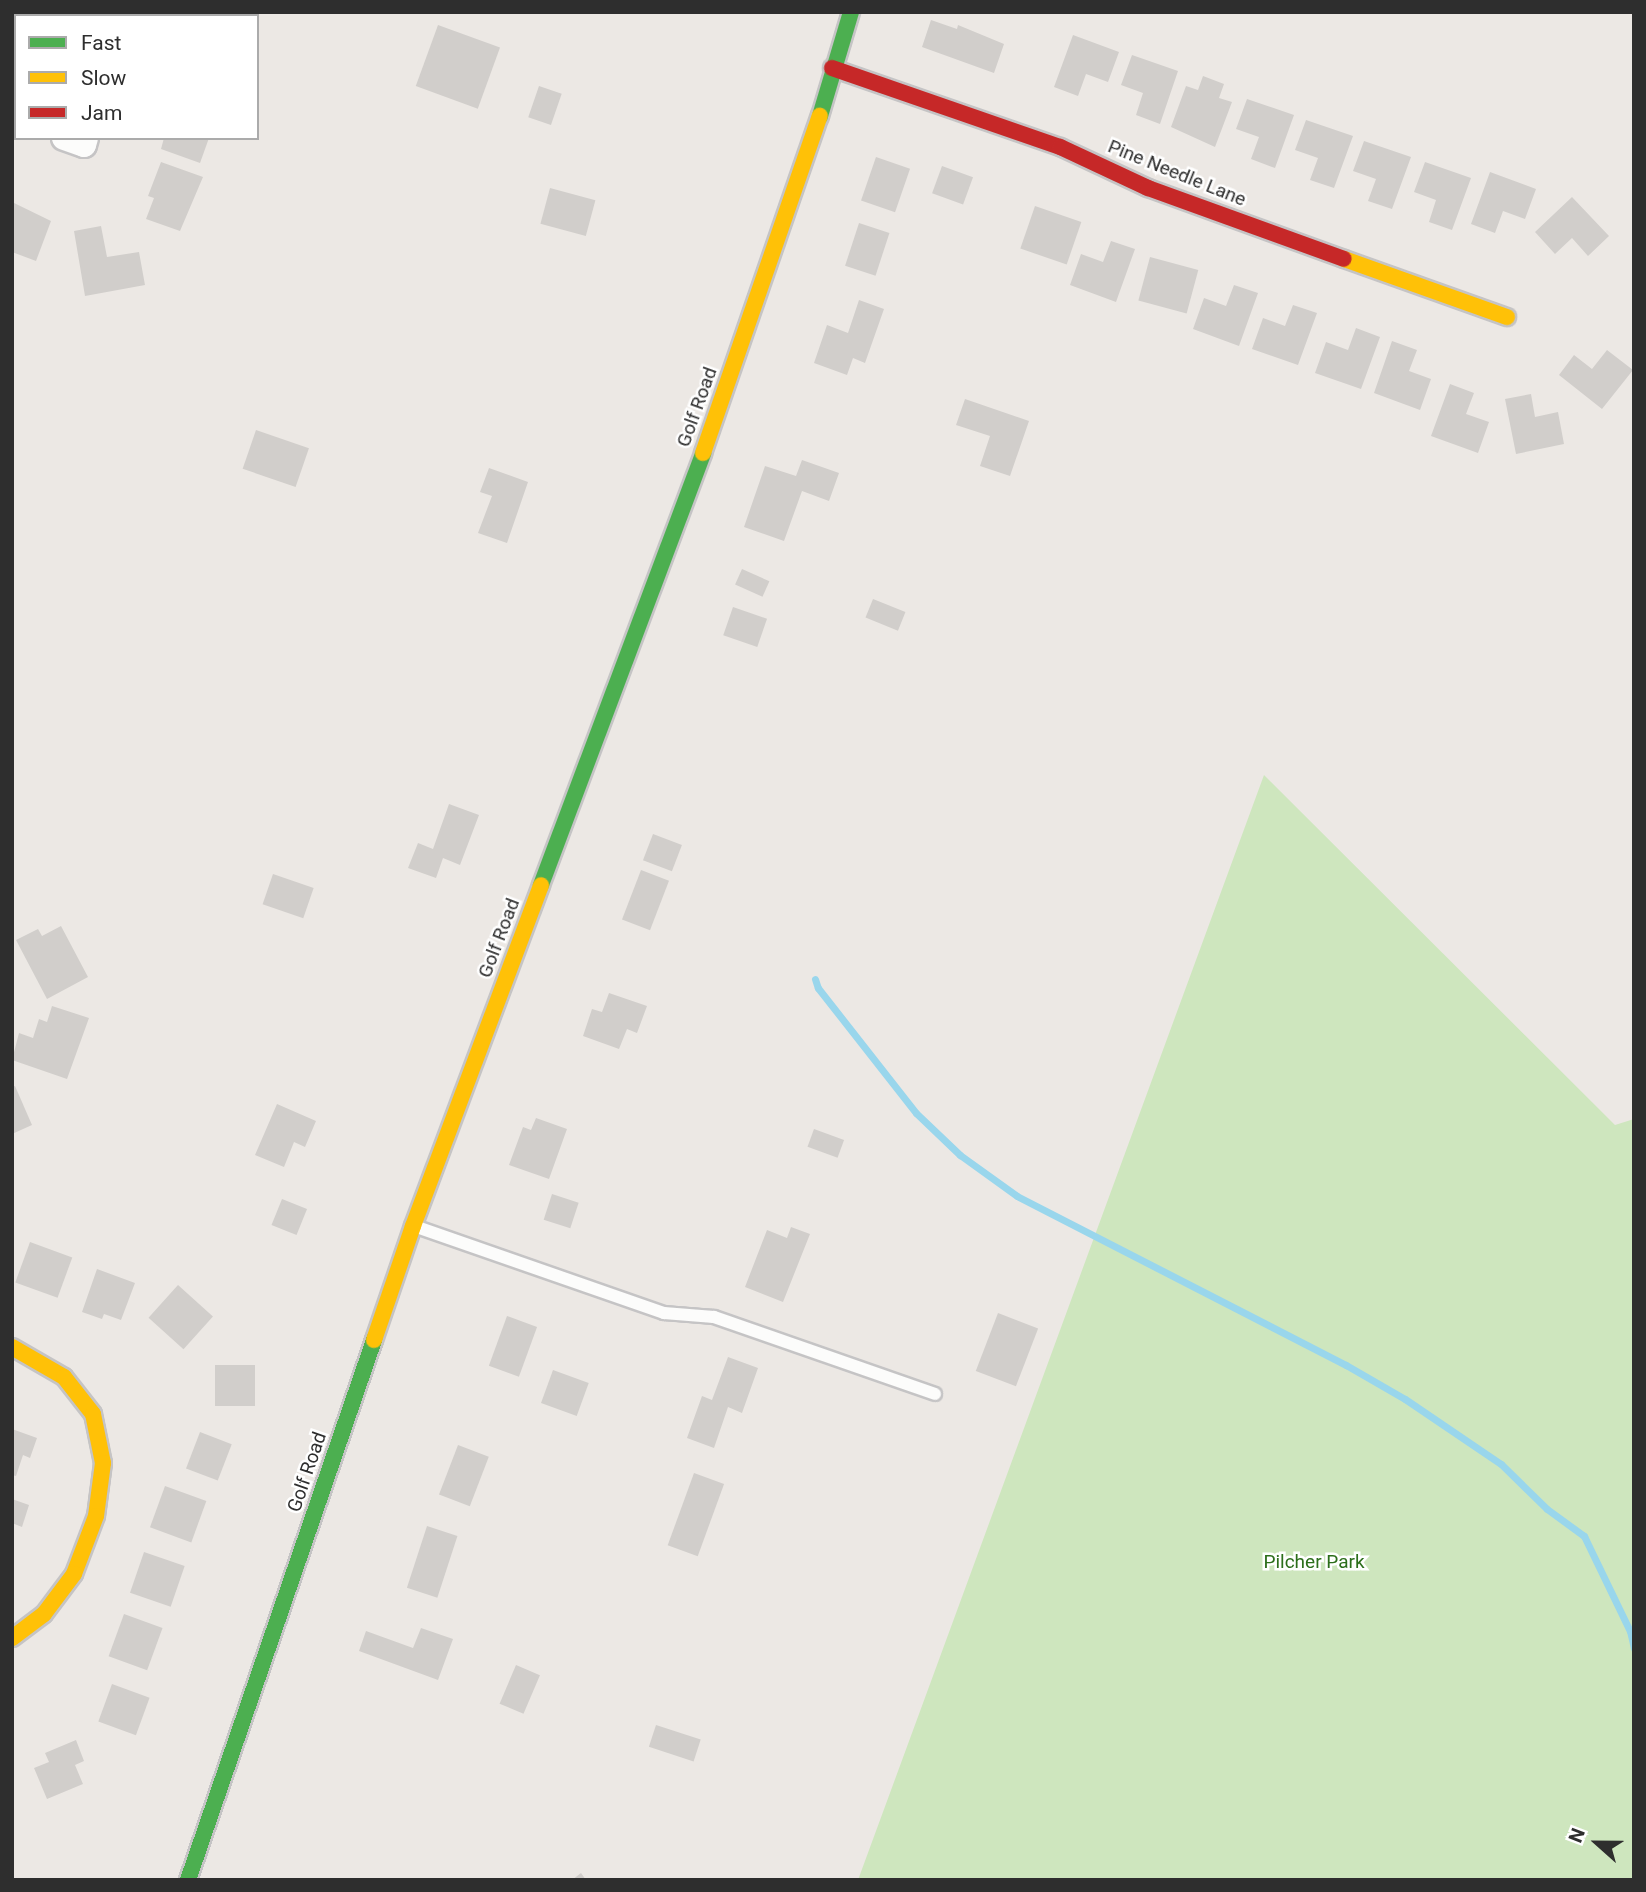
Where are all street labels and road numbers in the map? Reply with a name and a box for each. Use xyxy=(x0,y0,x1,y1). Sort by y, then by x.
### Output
street label: Pine Needle Lane xyxy=(1105,135,1249,211)
street label: Golf Road xyxy=(672,364,722,450)
street label: Golf Road xyxy=(473,895,525,981)
street label: Golf Road xyxy=(283,1429,331,1515)

